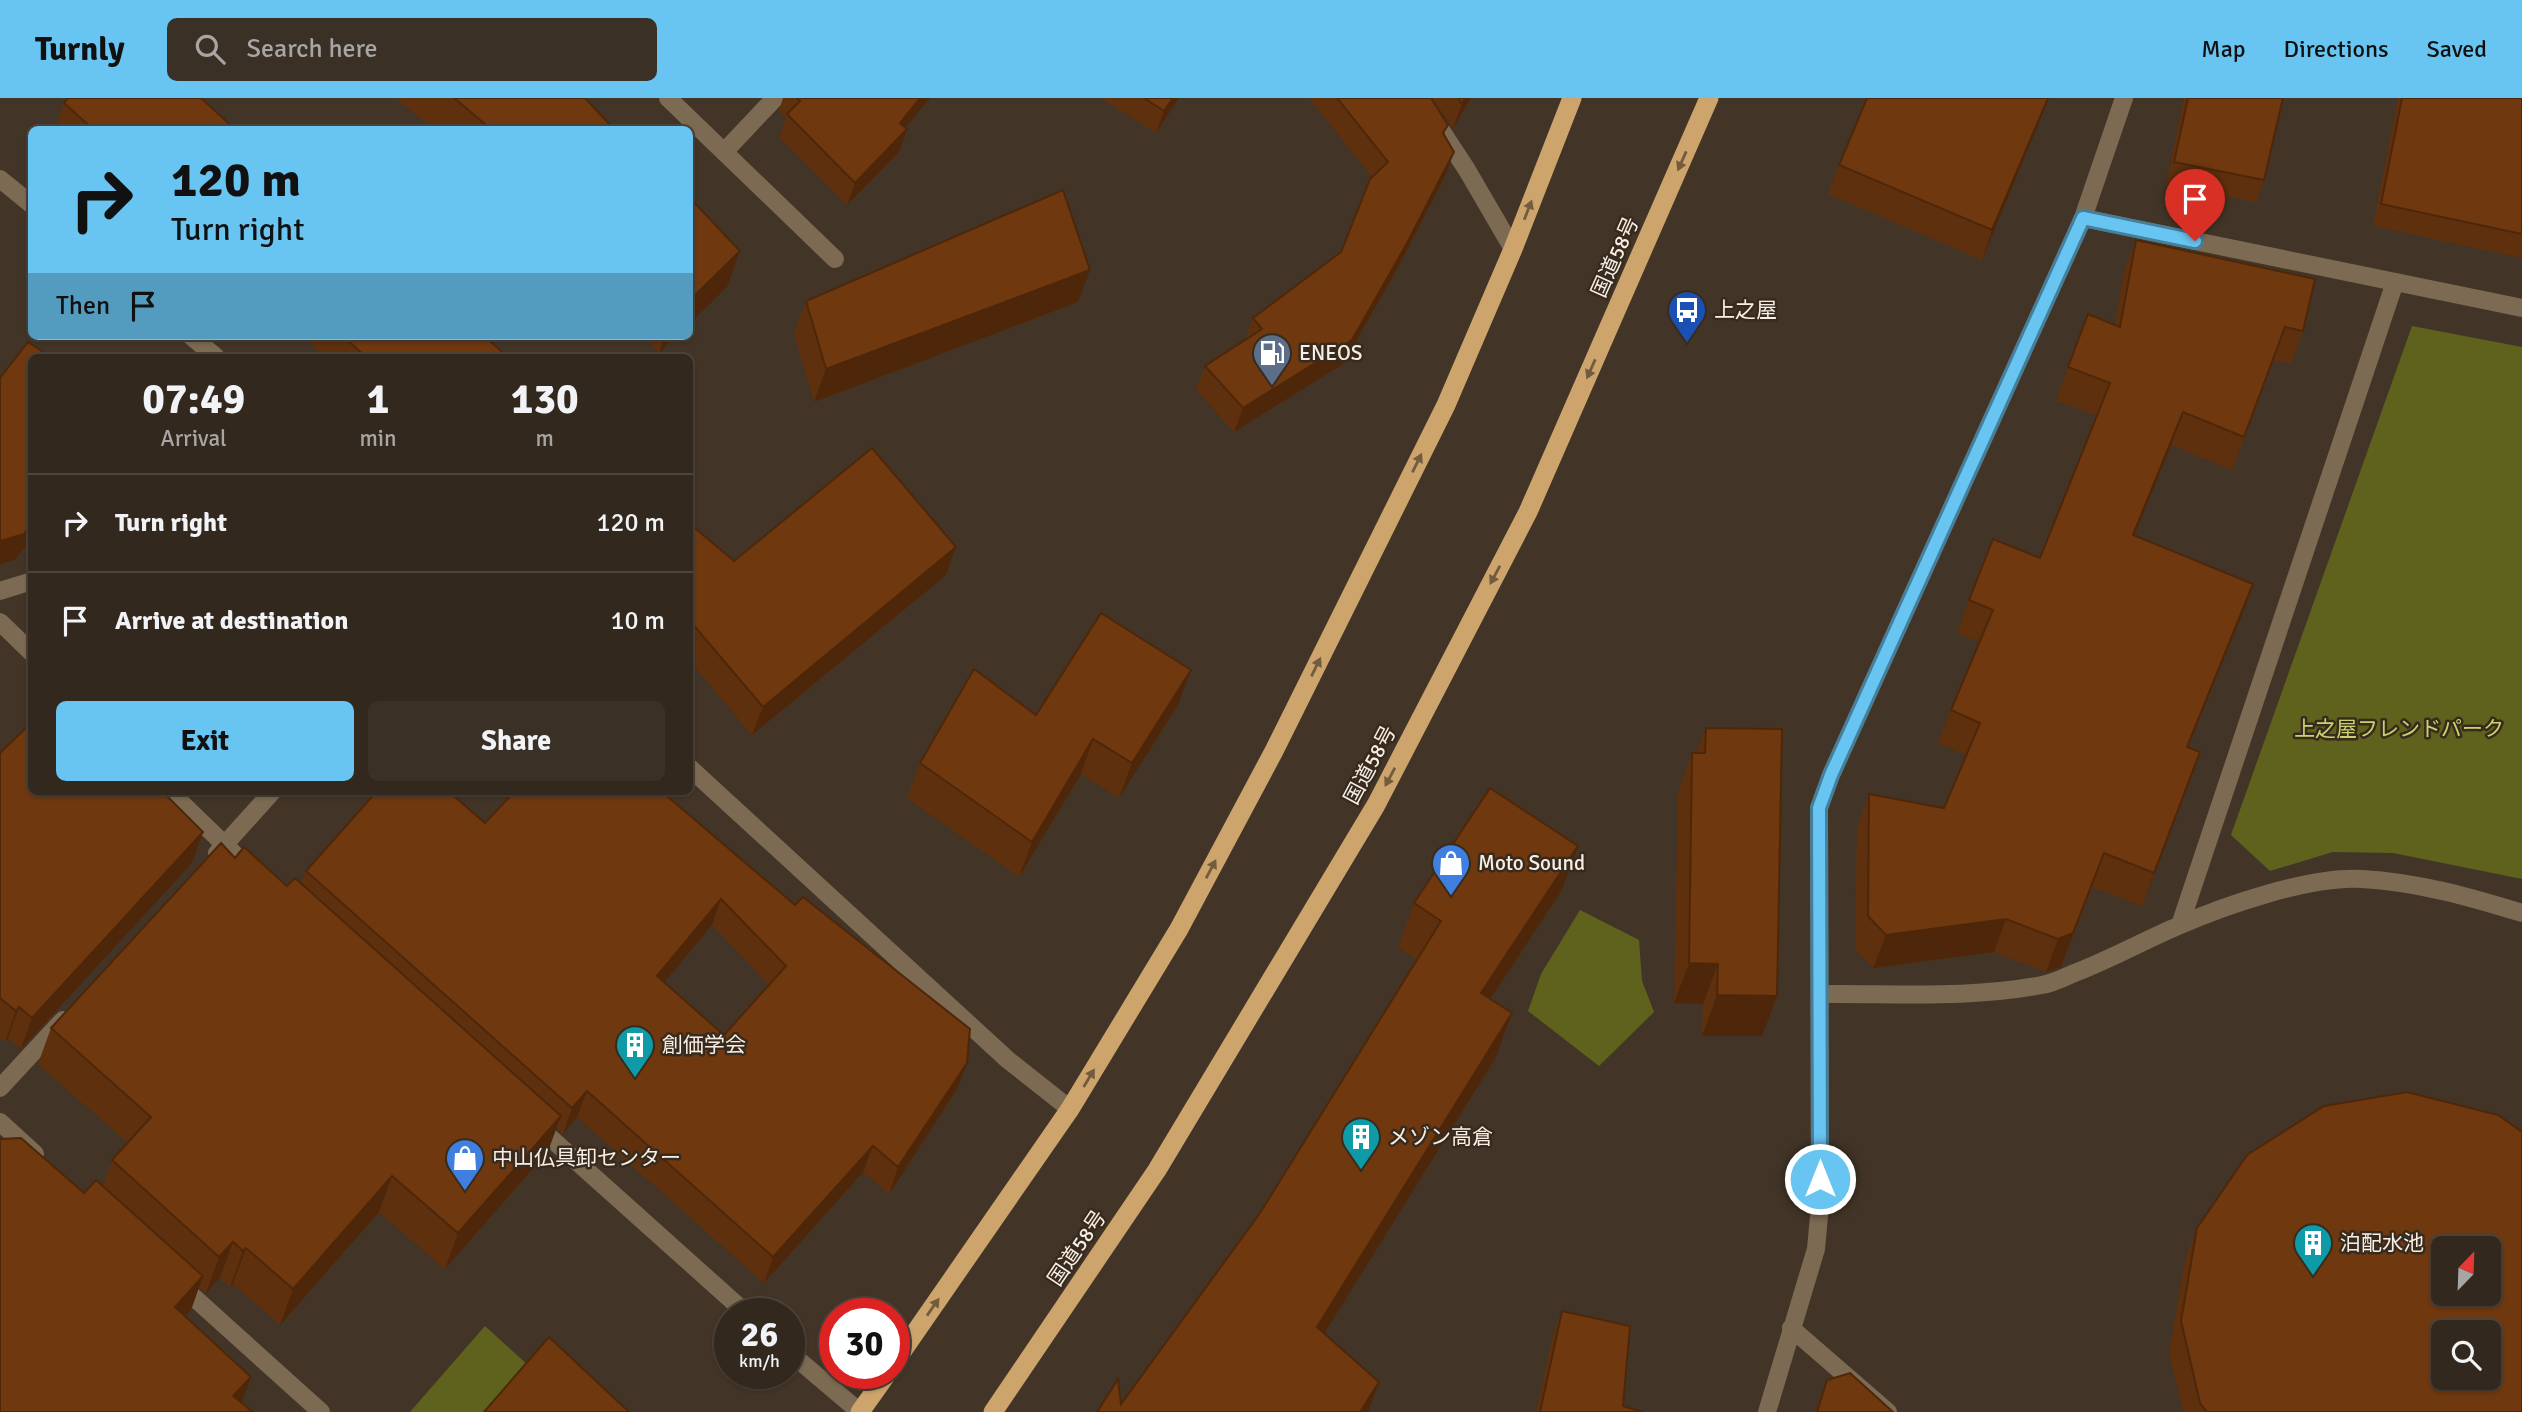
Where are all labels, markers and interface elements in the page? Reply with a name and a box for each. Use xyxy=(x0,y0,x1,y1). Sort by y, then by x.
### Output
search box xyxy=(167,18,657,81)
text: Turnly xyxy=(35,29,125,70)
icon: search xyxy=(191,30,229,68)
text: Search here xyxy=(247,33,378,65)
text: Map xyxy=(2201,34,2246,64)
text: Directions xyxy=(2284,34,2389,64)
text: Saved xyxy=(2427,34,2487,64)
text: 120 m xyxy=(171,150,301,210)
one-way arrow xyxy=(1676,150,1687,171)
icon: right xyxy=(56,154,147,245)
pin xyxy=(2165,169,2225,241)
icon: arrive xyxy=(2176,180,2214,218)
one-way arrow xyxy=(1522,199,1533,220)
text: Turn right xyxy=(171,210,304,249)
street label: 国道58号 xyxy=(1586,213,1644,301)
icon: arrive xyxy=(124,287,162,325)
bus stop icon: 上之屋 xyxy=(1666,289,1708,344)
text: Then xyxy=(56,290,110,322)
place label: 上之屋 xyxy=(1714,297,1777,323)
fuel station icon: ENEOS xyxy=(1251,332,1293,387)
place label: ENEOS xyxy=(1299,340,1362,366)
one-way arrow xyxy=(1585,359,1597,379)
text: 07:49 xyxy=(142,374,245,425)
text: 1 xyxy=(367,374,389,425)
text: 130 xyxy=(511,374,579,425)
text: Arrival xyxy=(161,424,227,453)
text: min xyxy=(359,424,397,453)
text: m xyxy=(536,424,554,453)
one-way arrow xyxy=(1411,453,1422,473)
icon: right xyxy=(56,504,94,542)
text: Turn right xyxy=(115,507,227,539)
text: 120 m xyxy=(596,507,665,539)
one-way arrow xyxy=(1490,566,1502,586)
icon: arrive xyxy=(56,602,94,640)
text: Arrive at destination xyxy=(115,605,348,637)
text: 10 m xyxy=(610,605,665,637)
one-way arrow xyxy=(1310,657,1322,677)
button: Exit xyxy=(56,701,354,781)
button: Share xyxy=(368,701,665,781)
park label: 上之屋フレンドパーク xyxy=(2294,716,2504,742)
street label: 国道58号 xyxy=(1338,721,1402,809)
one-way arrow xyxy=(1384,767,1396,787)
shop icon: Moto Sound xyxy=(1430,842,1472,897)
place label: Moto Sound xyxy=(1478,850,1585,876)
one-way arrow xyxy=(1206,859,1217,879)
building icon: 創価学会 xyxy=(614,1024,656,1079)
place label: 創価学会 xyxy=(662,1032,746,1058)
one-way arrow xyxy=(1082,1069,1095,1088)
building icon: メゾン高倉 xyxy=(1340,1116,1382,1171)
place label: メゾン高倉 xyxy=(1388,1124,1493,1150)
shop icon: 中山仏具卸センター xyxy=(444,1137,486,1192)
position arrow xyxy=(1783,1142,1857,1216)
place label: 中山仏具卸センター xyxy=(492,1145,681,1171)
street label: 国道58号 xyxy=(1042,1205,1112,1291)
building icon: 泊配水池 xyxy=(2292,1222,2334,1277)
place label: 泊配水池 xyxy=(2340,1230,2424,1256)
north arrow xyxy=(2431,1236,2501,1306)
map controls xyxy=(2431,1236,2501,1390)
speed limit sign: 30 xyxy=(819,1298,910,1389)
one-way arrow xyxy=(926,1298,940,1316)
text: 26 xyxy=(741,1313,778,1356)
button: search xyxy=(2431,1320,2501,1390)
text: km/h xyxy=(739,1350,780,1372)

